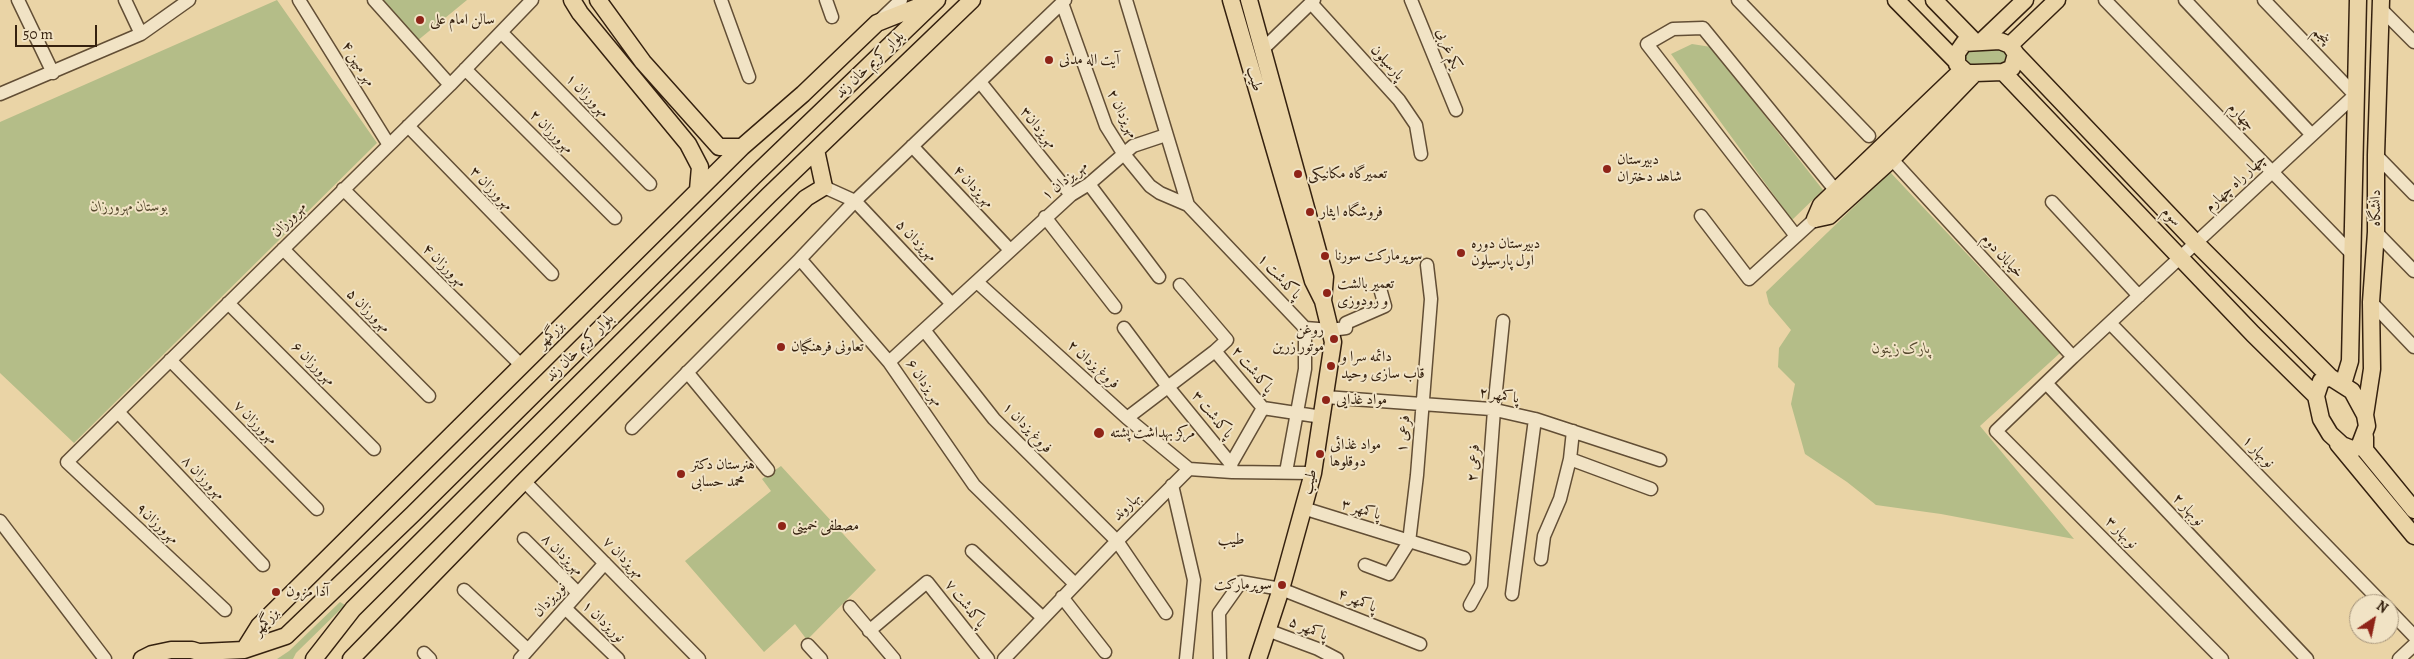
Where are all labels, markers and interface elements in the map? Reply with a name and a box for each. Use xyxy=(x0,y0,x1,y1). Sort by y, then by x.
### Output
place label: سالن امام علی xyxy=(430,11,495,29)
marker: سالن امام علی xyxy=(414,14,426,26)
scale bar xyxy=(18,15,100,47)
street label: پنجم xyxy=(2308,23,2334,49)
text: 50 m xyxy=(23,24,53,44)
street label: یکم غربی xyxy=(1432,26,1464,72)
street label: بلوار کریم خان زند xyxy=(832,28,908,102)
street label: مهر میهن ۴ xyxy=(337,38,379,90)
street label: پارسیلون xyxy=(1366,42,1408,84)
place label: آیت اله مدنی xyxy=(1059,51,1120,69)
marker: آیت اله مدنی xyxy=(1043,54,1055,66)
street label: طیب xyxy=(1242,64,1266,94)
street label: مهرورزان ۱ xyxy=(562,70,612,122)
street label: مهریزدان ۲ xyxy=(1103,87,1141,141)
street label: چهارم xyxy=(2223,99,2259,135)
street label: مهریزدان۳ xyxy=(1016,103,1060,153)
street label: مهرورزان ۲ xyxy=(525,106,577,158)
street label: چهار راه چهارم xyxy=(2201,150,2271,216)
place label: دبیرستان شاهد دختران xyxy=(1617,151,1682,186)
street label: مهر یزدان ۱ xyxy=(1038,157,1092,205)
street label: مهریزدان ۴ xyxy=(949,162,997,212)
street label: مهرورزان ۳ xyxy=(466,163,516,215)
marker: دبیرستان شاهد دختران xyxy=(1601,163,1613,175)
place label: تعمیرگاه مکانیکی xyxy=(1308,165,1387,183)
marker: تعمیرگاه مکانیکی xyxy=(1292,168,1304,180)
street label: دانشگاه xyxy=(2367,190,2385,226)
park label: بوستان مهرورزان xyxy=(90,198,168,216)
street label: مهرورزان xyxy=(267,198,311,242)
place label: فروشگاه ایثار xyxy=(1320,203,1383,221)
street label: سوم xyxy=(2157,203,2185,231)
marker: فروشگاه ایثار xyxy=(1304,206,1316,218)
street label: مهریزدان ۵ xyxy=(892,216,940,266)
street label: خیابان دوم xyxy=(1977,230,2027,282)
place label: دبیرستان دوره اول پارسیلون xyxy=(1471,235,1540,270)
street label: مهرورزان ۴ xyxy=(418,240,470,292)
place label: سوپرمارکت سورنا xyxy=(1335,247,1422,265)
marker: دبیرستان دوره اول پارسیلون xyxy=(1455,247,1467,259)
street label: پاکدشت ۱ xyxy=(1253,250,1305,304)
marker: سوپرمارکت سورنا xyxy=(1319,250,1331,262)
place label: تعمیر بالشت و رودوزی xyxy=(1337,275,1394,310)
street label: مهرورزان ۵ xyxy=(342,285,394,337)
marker: تعمیر بالشت و رودوزی xyxy=(1321,287,1333,299)
street label: بلوار کریم خان زند xyxy=(542,310,618,386)
street label: بزرگمهر xyxy=(534,318,568,352)
place label: روغن موتور زرین xyxy=(1272,321,1324,356)
marker: روغن موتور زرین xyxy=(1328,333,1340,345)
street label: فروغ یزدان ۲ xyxy=(1063,337,1123,393)
street label: مهرورزان ۶ xyxy=(287,338,339,390)
place label: تعاونی فرهنگیان xyxy=(791,338,864,356)
park label: پارک زیتون xyxy=(1872,340,1930,358)
marker: تعاونی فرهنگیان xyxy=(775,341,787,353)
street label: پاکدشت ۲ xyxy=(1227,343,1277,397)
place label: دائمه سرا و قاب سازی وحید xyxy=(1341,348,1425,383)
street label: مهر یزدان ۶ xyxy=(902,356,946,410)
marker: دائمه سرا و قاب سازی وحید xyxy=(1325,360,1337,372)
street label: پاکمهر ۲ xyxy=(1478,384,1520,408)
street label: پاکدشت ۳ xyxy=(1187,388,1237,442)
place label: مواد غذایی xyxy=(1336,391,1387,409)
marker: مواد غذایی xyxy=(1320,394,1332,406)
street label: مهرورزان ۷ xyxy=(229,397,281,449)
street label: فروغ یزدان ۱ xyxy=(998,399,1056,457)
street label: فرعی ۱ xyxy=(1393,415,1415,453)
place label: مرکز بهداشت پشته xyxy=(1110,424,1195,442)
marker: مرکز بهداشت پشته xyxy=(1092,426,1106,440)
street label: نوبهار ۱ xyxy=(2238,432,2278,472)
place label: مواد غذائی دوقلوها xyxy=(1330,436,1381,471)
street label: فرعی ۲ xyxy=(1464,444,1484,482)
marker: مواد غذائی دوقلوها xyxy=(1314,448,1326,460)
street label: مهرورزان ۸ xyxy=(178,452,228,504)
place label: هنرستان دکتر محمد حسابی xyxy=(691,456,755,491)
street label: طیب xyxy=(1298,467,1322,497)
marker: هنرستان دکتر محمد حسابی xyxy=(675,468,687,480)
street label: بهاروند xyxy=(1109,489,1145,525)
street label: نوبهار ۲ xyxy=(2168,490,2208,530)
street label: پاکمهر ۳ xyxy=(1339,495,1383,525)
street label: مهرورزان۹ xyxy=(132,500,182,548)
street label: نوبهار ۳ xyxy=(2101,513,2141,553)
place label: مصطفی خمینی xyxy=(792,517,859,535)
marker: مصطفی خمینی xyxy=(776,520,788,532)
street label: مهریزدان ۸ xyxy=(537,530,587,580)
district label: طیب xyxy=(1217,530,1245,550)
street label: مهریزدان ۷ xyxy=(599,533,647,583)
street label: پاکدشت ۷ xyxy=(941,576,989,632)
place label: سوپرمارکت xyxy=(1214,576,1272,594)
street label: نوریزدان xyxy=(530,579,570,621)
marker: سوپرمارکت xyxy=(1276,579,1288,591)
place label: آدا مزون xyxy=(286,583,329,601)
street label: پاکمهر ۴ xyxy=(1335,585,1379,617)
marker: آدا مزون xyxy=(270,586,282,598)
north arrow xyxy=(2349,594,2399,644)
text: N xyxy=(2373,596,2392,618)
street label: نوریزدان ۱ xyxy=(578,597,628,647)
street label: بزرگمهر xyxy=(249,604,283,640)
street label: پاکمهر ۵ xyxy=(1286,613,1330,645)

